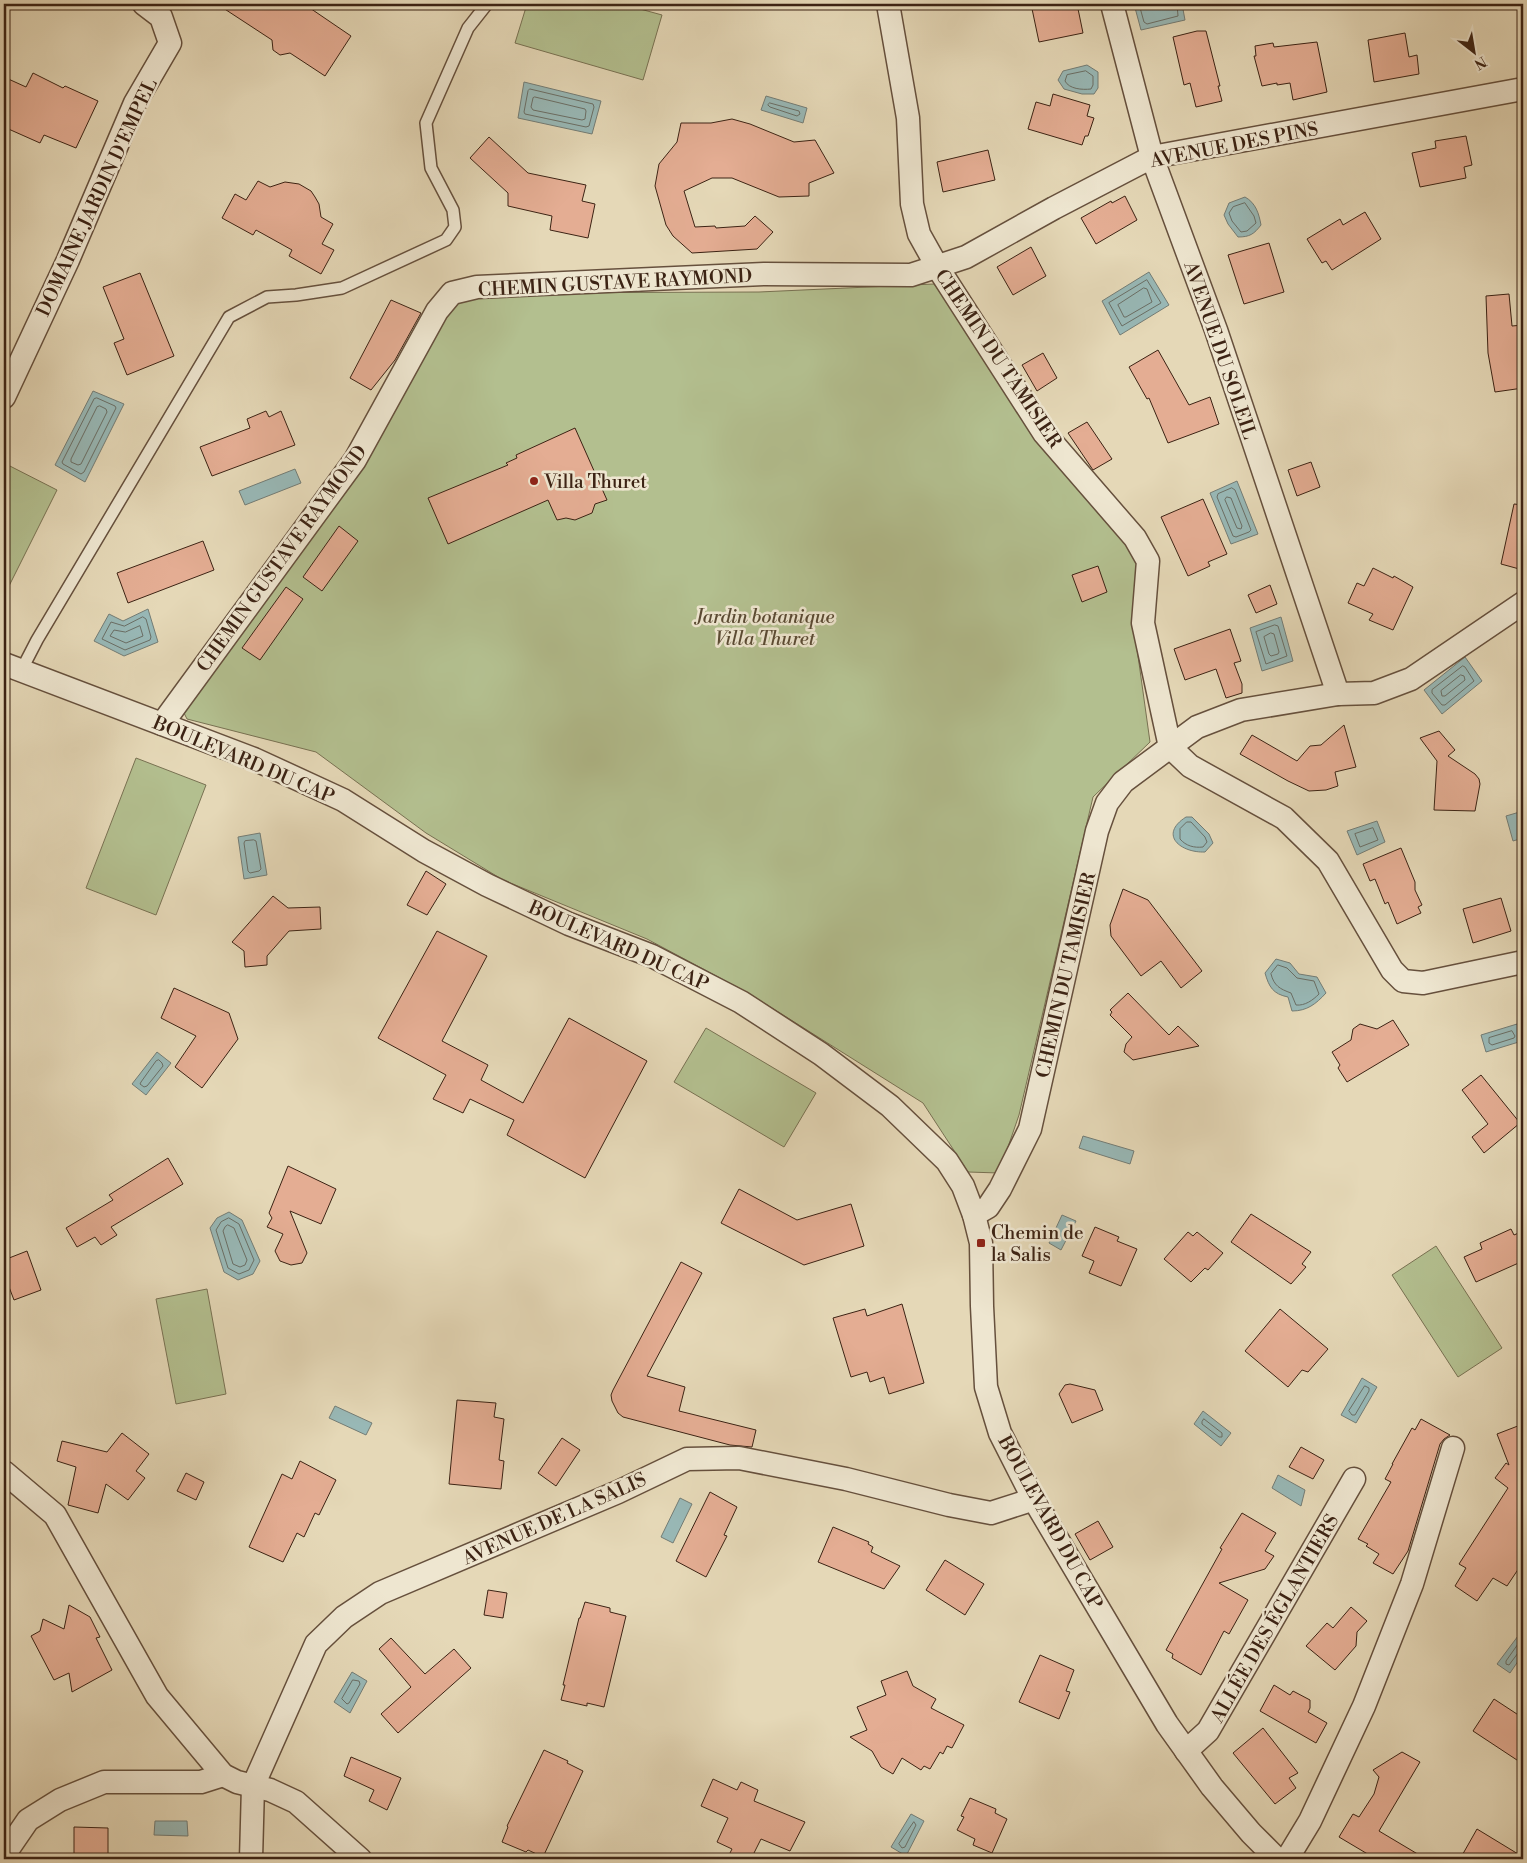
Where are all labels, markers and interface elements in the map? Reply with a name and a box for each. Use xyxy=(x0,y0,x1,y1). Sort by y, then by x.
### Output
north arrow xyxy=(1450,28,1500,78)
text: N xyxy=(1471,52,1490,73)
street label: DOMAINE JARDIN D'EMPEL xyxy=(31,75,163,320)
street label: AVENUE DES PINS xyxy=(1147,117,1320,173)
street label: AVENUE DU SOLEIL xyxy=(1178,257,1262,442)
street label: CHEMIN GUSTAVE RAYMOND xyxy=(477,264,753,302)
street label: CHEMIN DU TAMISIER xyxy=(929,265,1067,453)
street label: CHEMIN GUSTAVE RAYMOND xyxy=(191,440,372,677)
place label: Villa Thuret xyxy=(543,470,647,494)
marker: Villa Thuret xyxy=(528,475,540,487)
park label: Jardin botanique Villa Thuret xyxy=(694,605,834,651)
street label: BOULEVARD DU CAP xyxy=(148,710,338,809)
street label: CHEMIN DU TAMISIER xyxy=(1031,869,1101,1080)
street label: BOULEVARD DU CAP xyxy=(524,895,712,996)
place label: Chemin de la Salis xyxy=(991,1221,1084,1267)
marker: Chemin de la Salis xyxy=(975,1237,987,1249)
street label: BOULEVARD DU CAP xyxy=(992,1431,1108,1614)
street label: AVENUE DE LA SALIS xyxy=(458,1467,650,1571)
street label: ALLÉE DES ÉGLANTIERS xyxy=(1204,1510,1344,1728)

